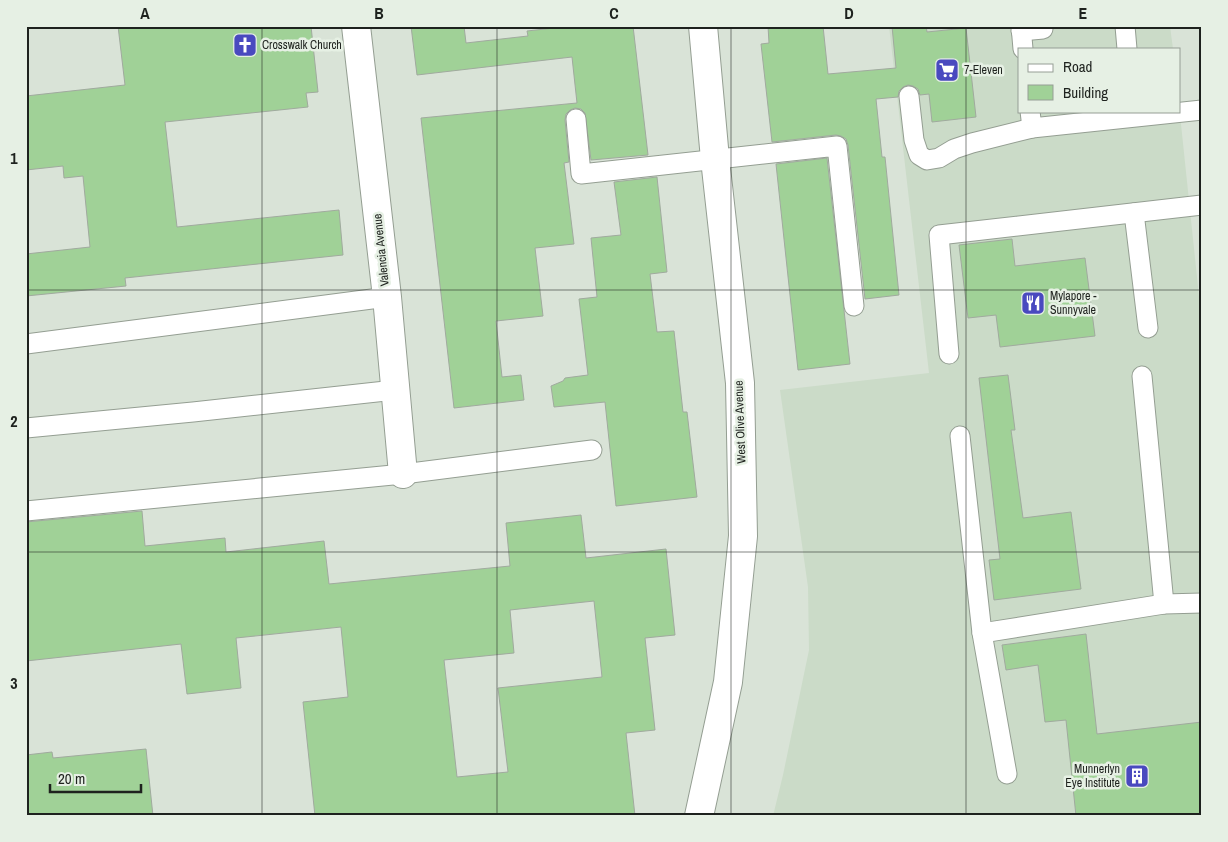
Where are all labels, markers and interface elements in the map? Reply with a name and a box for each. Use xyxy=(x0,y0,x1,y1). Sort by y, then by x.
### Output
text: A xyxy=(140,2,150,24)
text: B xyxy=(374,2,384,24)
text: C xyxy=(609,2,619,24)
text: D xyxy=(844,2,854,24)
text: E xyxy=(1079,2,1088,24)
church icon: Crosswalk Church xyxy=(232,32,258,58)
place label: Crosswalk Church xyxy=(262,37,342,53)
legend xyxy=(1018,48,1180,112)
text: Road xyxy=(1063,56,1092,77)
supermarket icon: 7-Eleven xyxy=(934,57,960,83)
place label: 7-Eleven xyxy=(964,62,1003,78)
text: Building xyxy=(1063,82,1108,103)
text: 1 xyxy=(10,147,18,169)
street label: Valencia Avenue xyxy=(369,213,393,287)
place label: Mylapore - Sunnyvale xyxy=(1050,288,1097,318)
restaurant icon: Mylapore - Sunnyvale xyxy=(1020,290,1046,316)
street label: West Olive Avenue xyxy=(731,380,749,464)
text: 2 xyxy=(10,410,18,432)
text: 3 xyxy=(10,672,18,694)
place label: Munnerlyn Eye Institute xyxy=(1065,761,1120,791)
scale bar xyxy=(50,762,141,794)
building icon: Munnerlyn Eye Institute xyxy=(1124,763,1150,789)
text: 20 m xyxy=(58,768,85,789)

